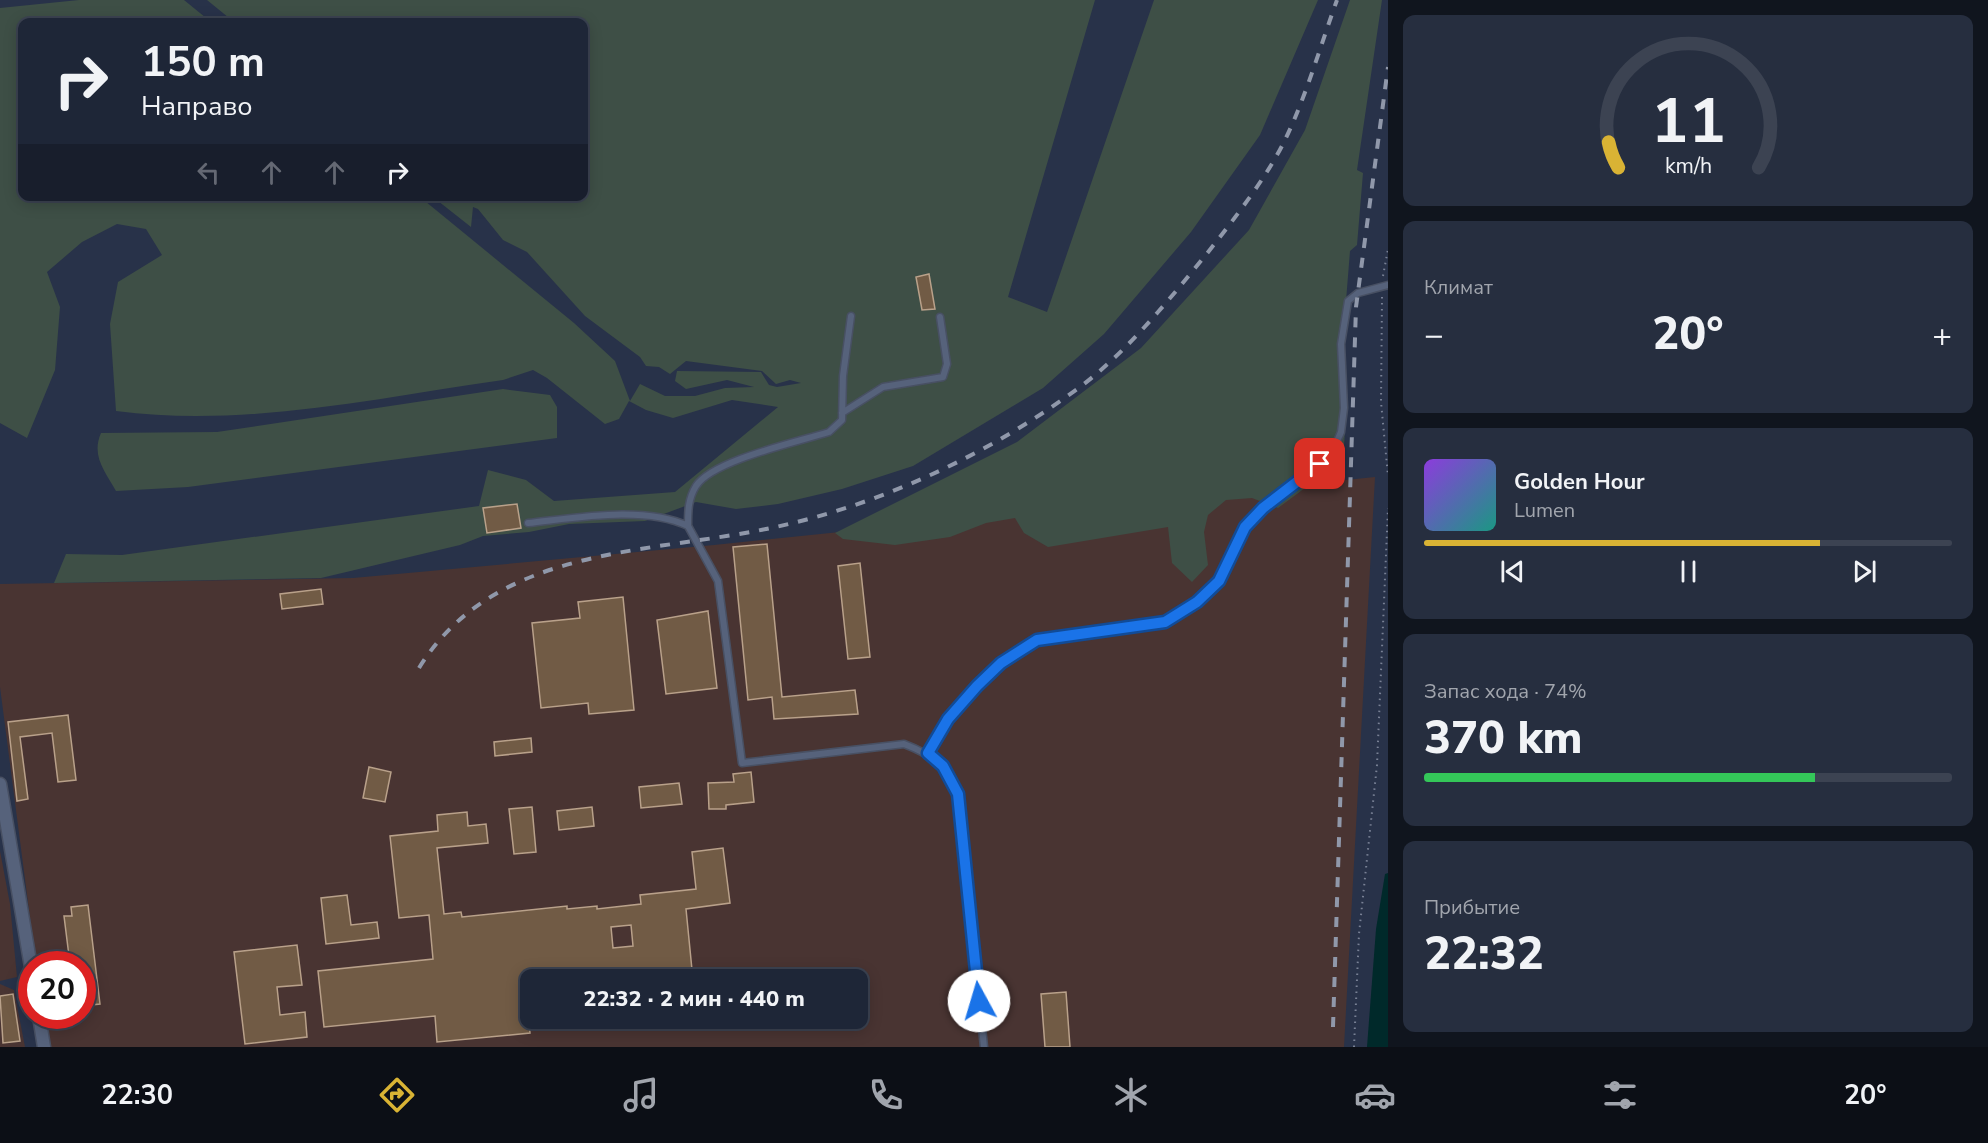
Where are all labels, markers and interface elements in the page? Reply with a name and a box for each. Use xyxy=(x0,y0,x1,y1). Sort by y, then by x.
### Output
text: 150 m xyxy=(141,34,265,91)
icon: right xyxy=(42,42,120,120)
text: 11 xyxy=(1651,79,1725,164)
text: Направо xyxy=(141,88,252,125)
text: km/h xyxy=(1664,151,1712,181)
icon: left xyxy=(192,156,225,189)
icon: ahead xyxy=(255,156,288,189)
icon: ahead xyxy=(318,156,351,189)
icon: right xyxy=(381,156,414,189)
text: Климат xyxy=(1424,274,1493,301)
text: 20° xyxy=(1652,304,1724,365)
text: − xyxy=(1424,313,1444,358)
text: + xyxy=(1932,313,1952,358)
pin xyxy=(1294,438,1345,489)
icon: arrive xyxy=(1303,447,1336,480)
text: Golden Hour xyxy=(1514,467,1645,497)
text: Lumen xyxy=(1514,497,1575,524)
icon: previous xyxy=(1496,555,1529,588)
icon: pause xyxy=(1672,555,1705,588)
icon: next xyxy=(1848,555,1881,588)
text: Запас хода · 74% xyxy=(1424,678,1587,705)
text: 370 km xyxy=(1424,708,1583,769)
text: Прибытие xyxy=(1424,894,1520,921)
text: 22:32 xyxy=(1424,924,1544,985)
speed limit sign: 20 xyxy=(18,951,96,1029)
position arrow xyxy=(947,969,1011,1033)
text: 22:32 · 2 мин · 440 m xyxy=(583,984,805,1014)
icon: directions xyxy=(376,1074,418,1116)
icon: music xyxy=(620,1074,662,1116)
icon: phone xyxy=(865,1074,907,1116)
icon: climate xyxy=(1110,1074,1152,1116)
icon: car xyxy=(1354,1074,1396,1116)
icon: filters xyxy=(1599,1074,1641,1116)
text: 22:30 xyxy=(101,1077,173,1114)
text: 20° xyxy=(1844,1077,1887,1114)

